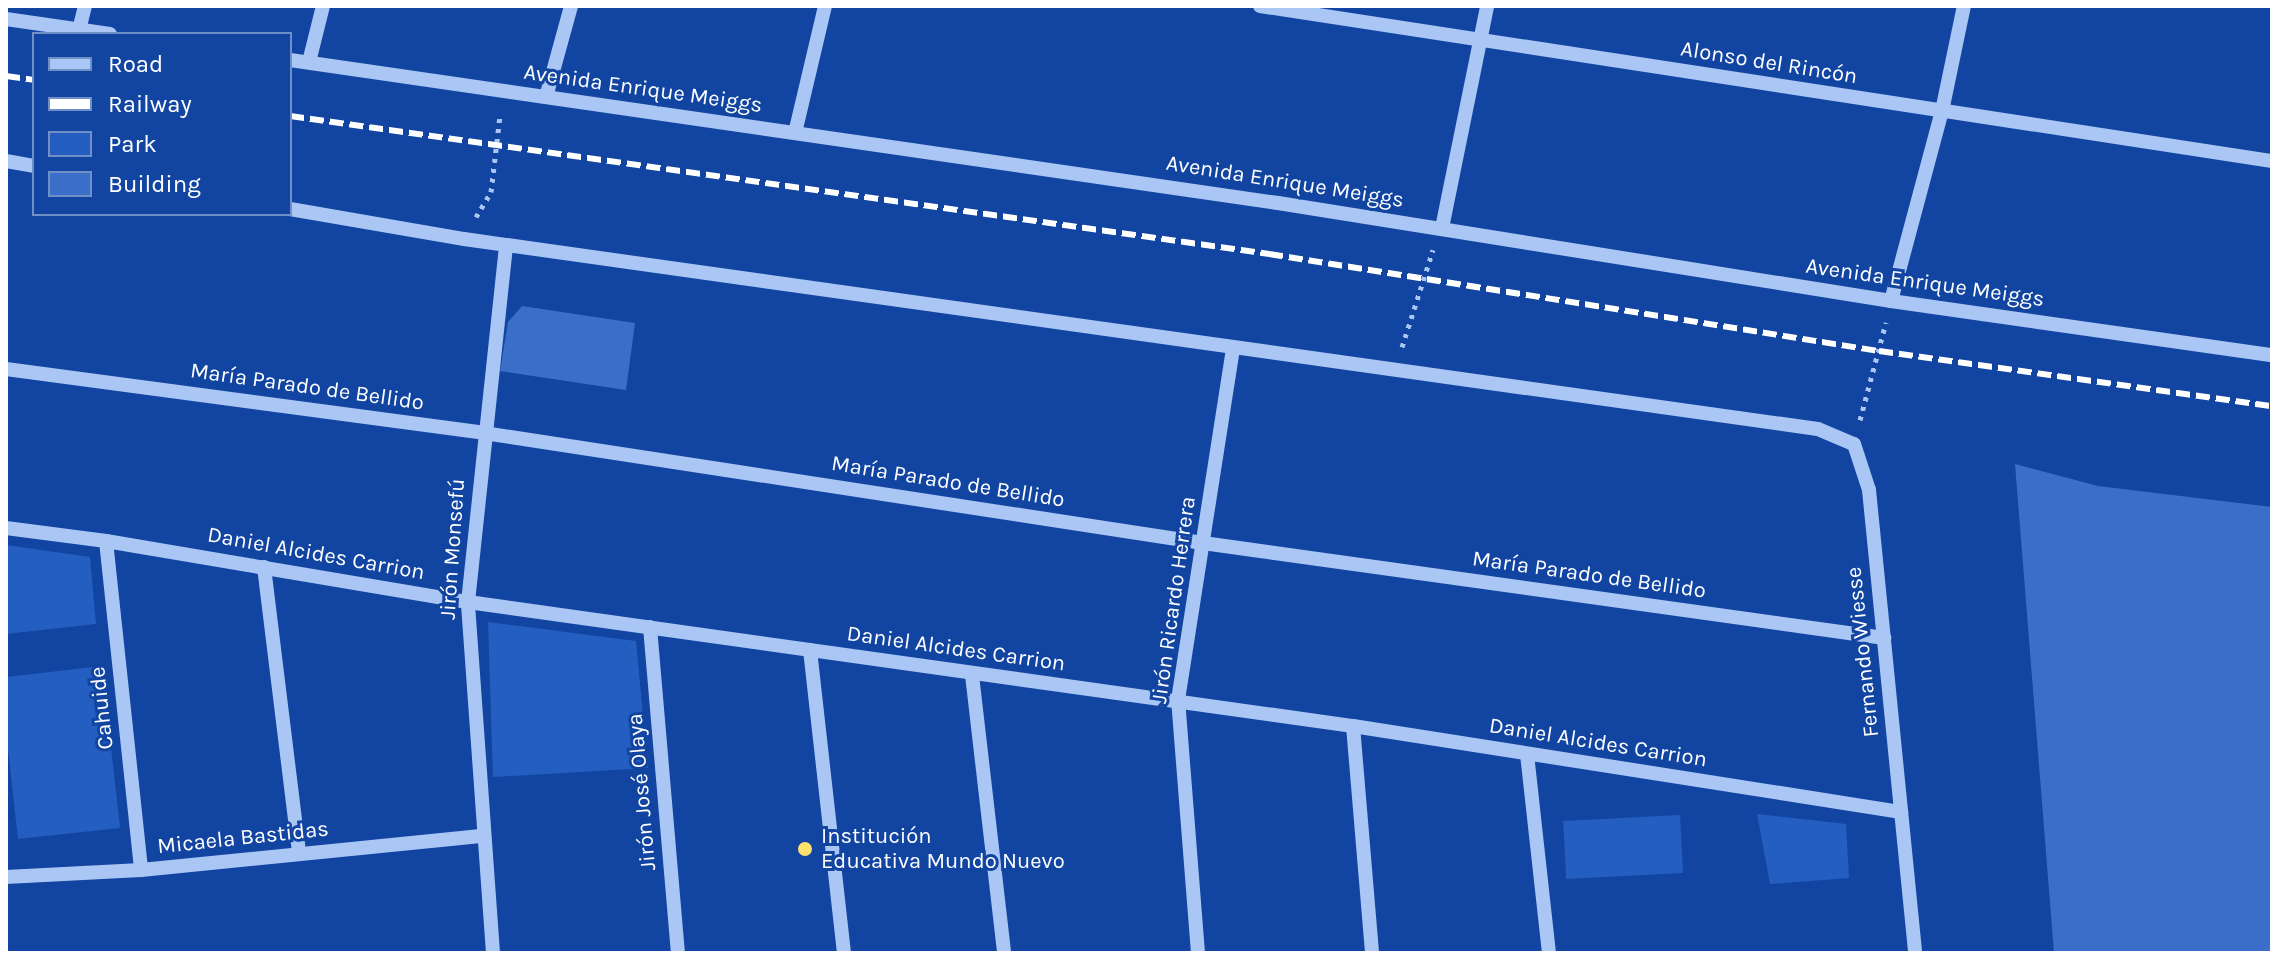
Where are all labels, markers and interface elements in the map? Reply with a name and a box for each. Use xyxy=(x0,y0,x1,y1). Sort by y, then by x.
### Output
legend xyxy=(32,32,292,216)
street label: Alonso del Rincón xyxy=(1679,36,1859,90)
text: Road xyxy=(108,50,163,78)
street label: Avenida Enrique Meiggs xyxy=(522,59,764,119)
text: Railway xyxy=(108,90,192,118)
text: Park xyxy=(108,130,157,158)
street label: Avenida Enrique Meiggs xyxy=(1164,150,1406,214)
text: Building xyxy=(108,170,201,198)
street label: Avenida Enrique Meiggs xyxy=(1804,253,2046,313)
street label: María Parado de Bellido xyxy=(188,358,426,416)
street label: María Parado de Bellido xyxy=(830,451,1066,513)
street label: Jirón Monsefú xyxy=(435,477,471,621)
street label: Jirón Ricardo Herrera xyxy=(1146,495,1202,705)
street label: Daniel Alcides Carrion xyxy=(205,522,427,586)
street label: María Parado de Bellido xyxy=(1470,546,1708,604)
street label: Fernando Wiesse xyxy=(1841,566,1885,738)
street label: Daniel Alcides Carrion xyxy=(845,621,1067,677)
street label: Cahuide xyxy=(85,665,119,751)
street label: Jirón José Olaya xyxy=(622,712,662,872)
street label: Daniel Alcides Carrion xyxy=(1487,713,1709,773)
street label: Micaela Bastidas xyxy=(156,816,330,860)
place label: Institución Educativa Mundo Nuevo xyxy=(821,823,1065,874)
marker: Institución Educativa Mundo Nuevo xyxy=(796,840,814,858)

